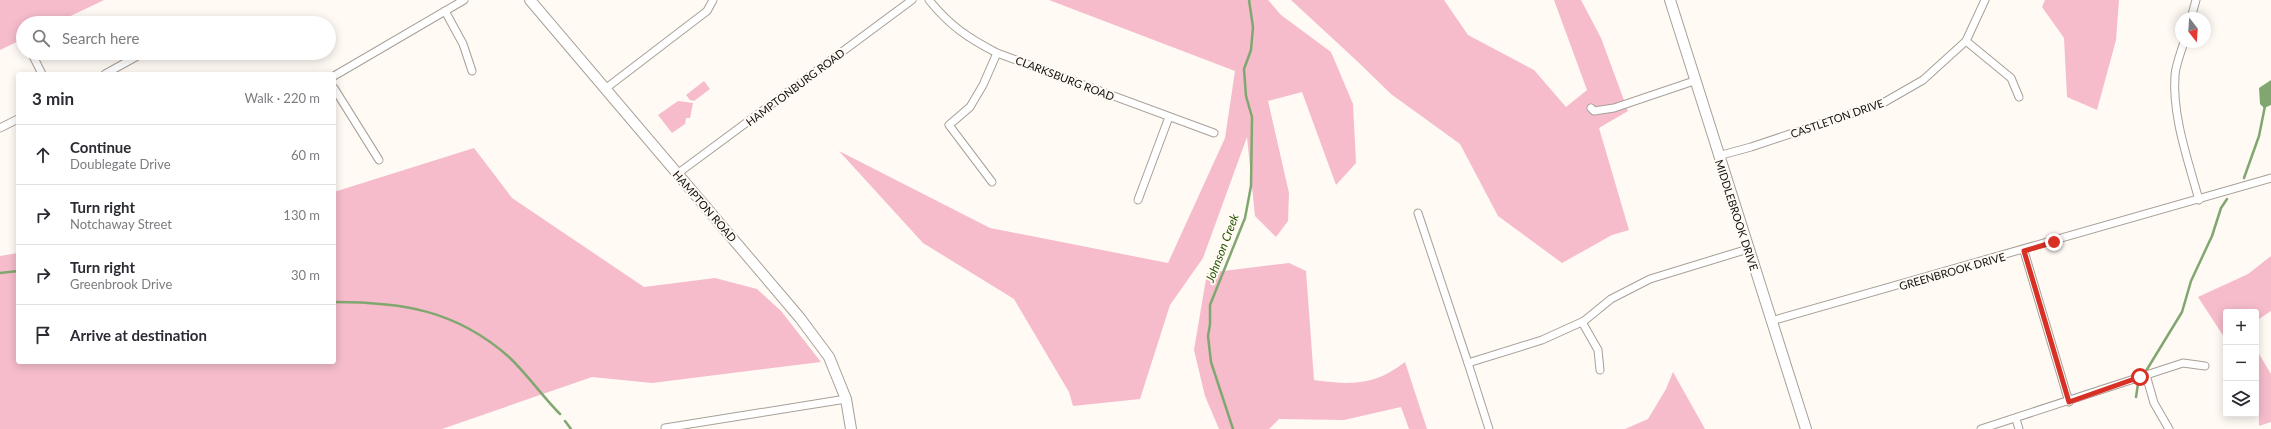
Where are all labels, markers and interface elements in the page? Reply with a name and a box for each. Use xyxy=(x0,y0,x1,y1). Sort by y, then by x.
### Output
north arrow xyxy=(2175,12,2211,48)
search box xyxy=(16,16,336,60)
icon: search xyxy=(30,27,52,49)
text: Search here xyxy=(62,29,139,47)
street label: HAMPTONBURG ROAD xyxy=(743,46,847,128)
street label: CLARKSBURG ROAD xyxy=(1014,53,1116,103)
text: 3 min xyxy=(32,88,74,109)
text: Walk · 220 m xyxy=(244,90,320,106)
street label: CASTLETON DRIVE xyxy=(1789,96,1885,140)
text: Continue xyxy=(70,138,131,156)
icon: ahead xyxy=(32,144,54,166)
text: 60 m xyxy=(291,147,320,163)
text: Doublegate Drive xyxy=(70,156,171,172)
street label: MIDDLEBROOK DRIVE xyxy=(1713,158,1761,272)
street label: HAMPTON ROAD xyxy=(671,168,739,244)
text: Turn right xyxy=(70,198,135,216)
icon: right xyxy=(32,204,54,226)
text: 130 m xyxy=(283,207,320,223)
water label: Johnson Creek xyxy=(1202,211,1242,285)
text: Notchaway Street xyxy=(70,216,172,232)
route end xyxy=(2045,233,2063,251)
street label: GREENBROOK DRIVE xyxy=(1897,250,2007,292)
text: Turn right xyxy=(70,258,135,276)
icon: right xyxy=(32,264,54,286)
text: 30 m xyxy=(291,267,320,283)
text: Greenbrook Drive xyxy=(70,276,172,292)
map controls xyxy=(2223,309,2259,417)
button: + xyxy=(2223,309,2259,345)
icon: arrive xyxy=(32,324,54,346)
text: Arrive at destination xyxy=(70,326,207,344)
button: − xyxy=(2223,345,2259,381)
route start xyxy=(2131,368,2149,386)
button: layers xyxy=(2223,381,2259,417)

